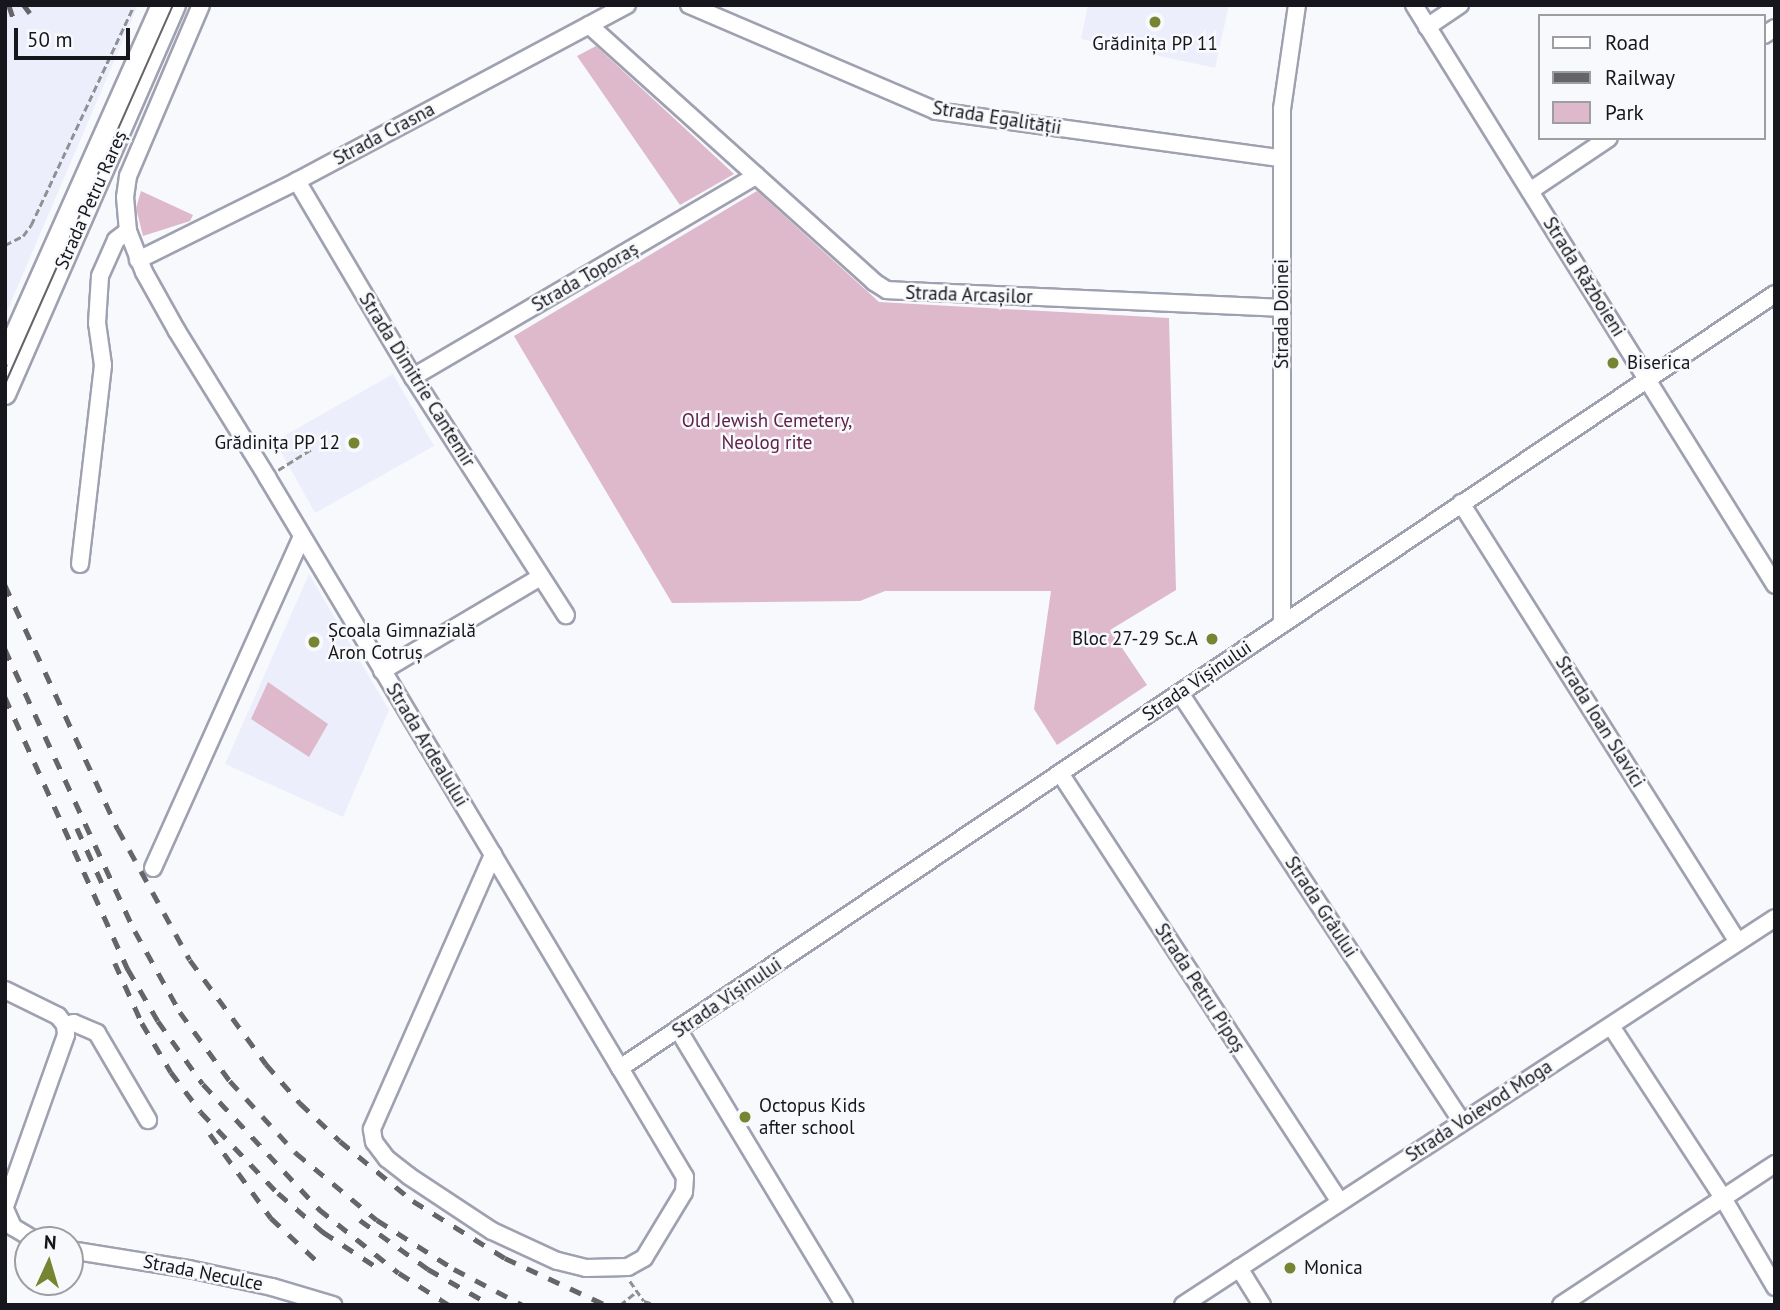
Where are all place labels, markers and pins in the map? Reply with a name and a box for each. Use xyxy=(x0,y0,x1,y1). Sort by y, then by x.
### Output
marker: Grădinița PP 11 xyxy=(1147,14,1163,30)
place label: Grădinița PP 11 xyxy=(1092,33,1218,55)
place label: Biserica xyxy=(1627,352,1690,374)
marker: Biserica xyxy=(1605,355,1621,371)
place label: Grădinița PP 12 xyxy=(214,432,340,454)
marker: Grădinița PP 12 xyxy=(346,435,362,451)
place label: Școala Gimnazială Aron Cotruș xyxy=(328,620,476,664)
place label: Bloc 27-29 Sc.A xyxy=(1072,628,1198,650)
marker: Bloc 27-29 Sc.A xyxy=(1204,631,1220,647)
marker: Școala Gimnazială Aron Cotruș xyxy=(306,634,322,650)
place label: Octopus Kids after school xyxy=(759,1095,865,1139)
marker: Octopus Kids after school xyxy=(737,1109,753,1125)
place label: Monica xyxy=(1304,1257,1363,1279)
marker: Monica xyxy=(1282,1260,1298,1276)

